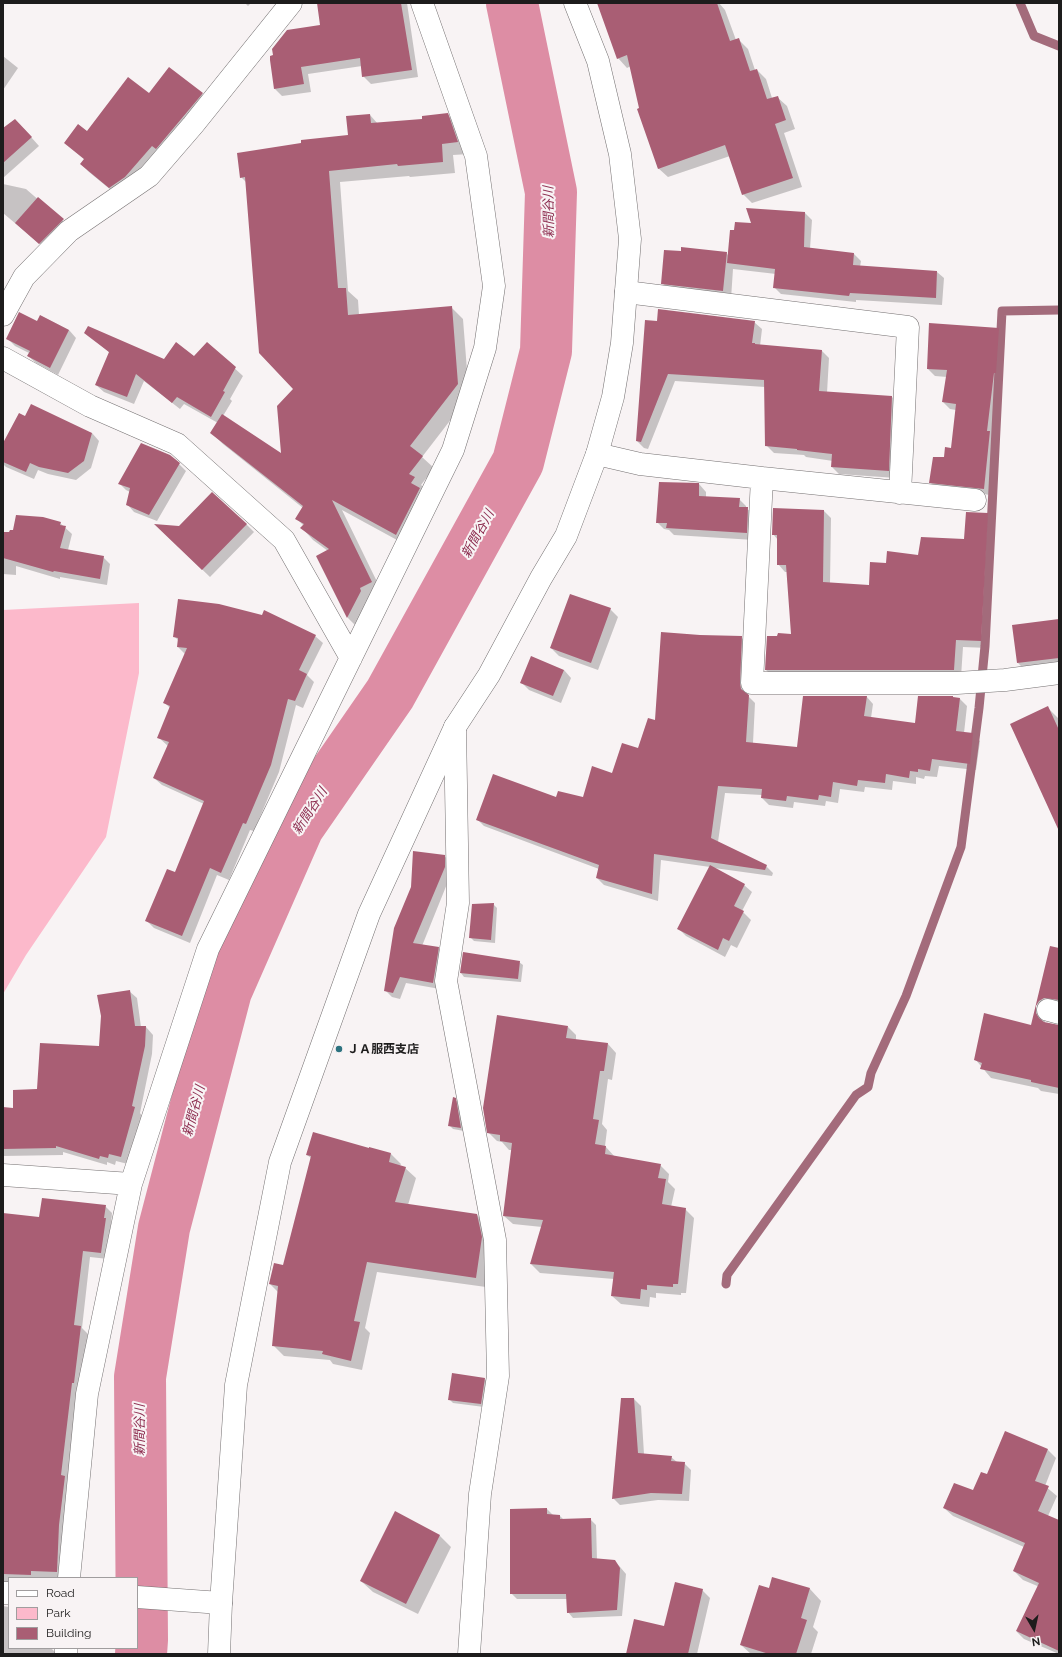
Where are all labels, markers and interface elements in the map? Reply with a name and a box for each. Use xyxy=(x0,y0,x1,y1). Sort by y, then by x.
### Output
water label: 新間谷川 xyxy=(541,186,557,238)
water label: 新間谷川 xyxy=(459,507,497,561)
water label: 新間谷川 xyxy=(289,785,331,837)
place label: ＪＡ服西支店 xyxy=(347,1042,419,1056)
marker: ＪＡ服西支店 xyxy=(334,1044,344,1054)
water label: 新間谷川 xyxy=(180,1084,208,1138)
water label: 新間谷川 xyxy=(132,1404,148,1456)
legend xyxy=(8,1577,138,1649)
text: Road xyxy=(46,1586,75,1600)
text: Park xyxy=(46,1606,71,1620)
north arrow xyxy=(1014,1609,1054,1649)
text: Building xyxy=(46,1626,92,1640)
text: N xyxy=(1031,1634,1041,1648)

